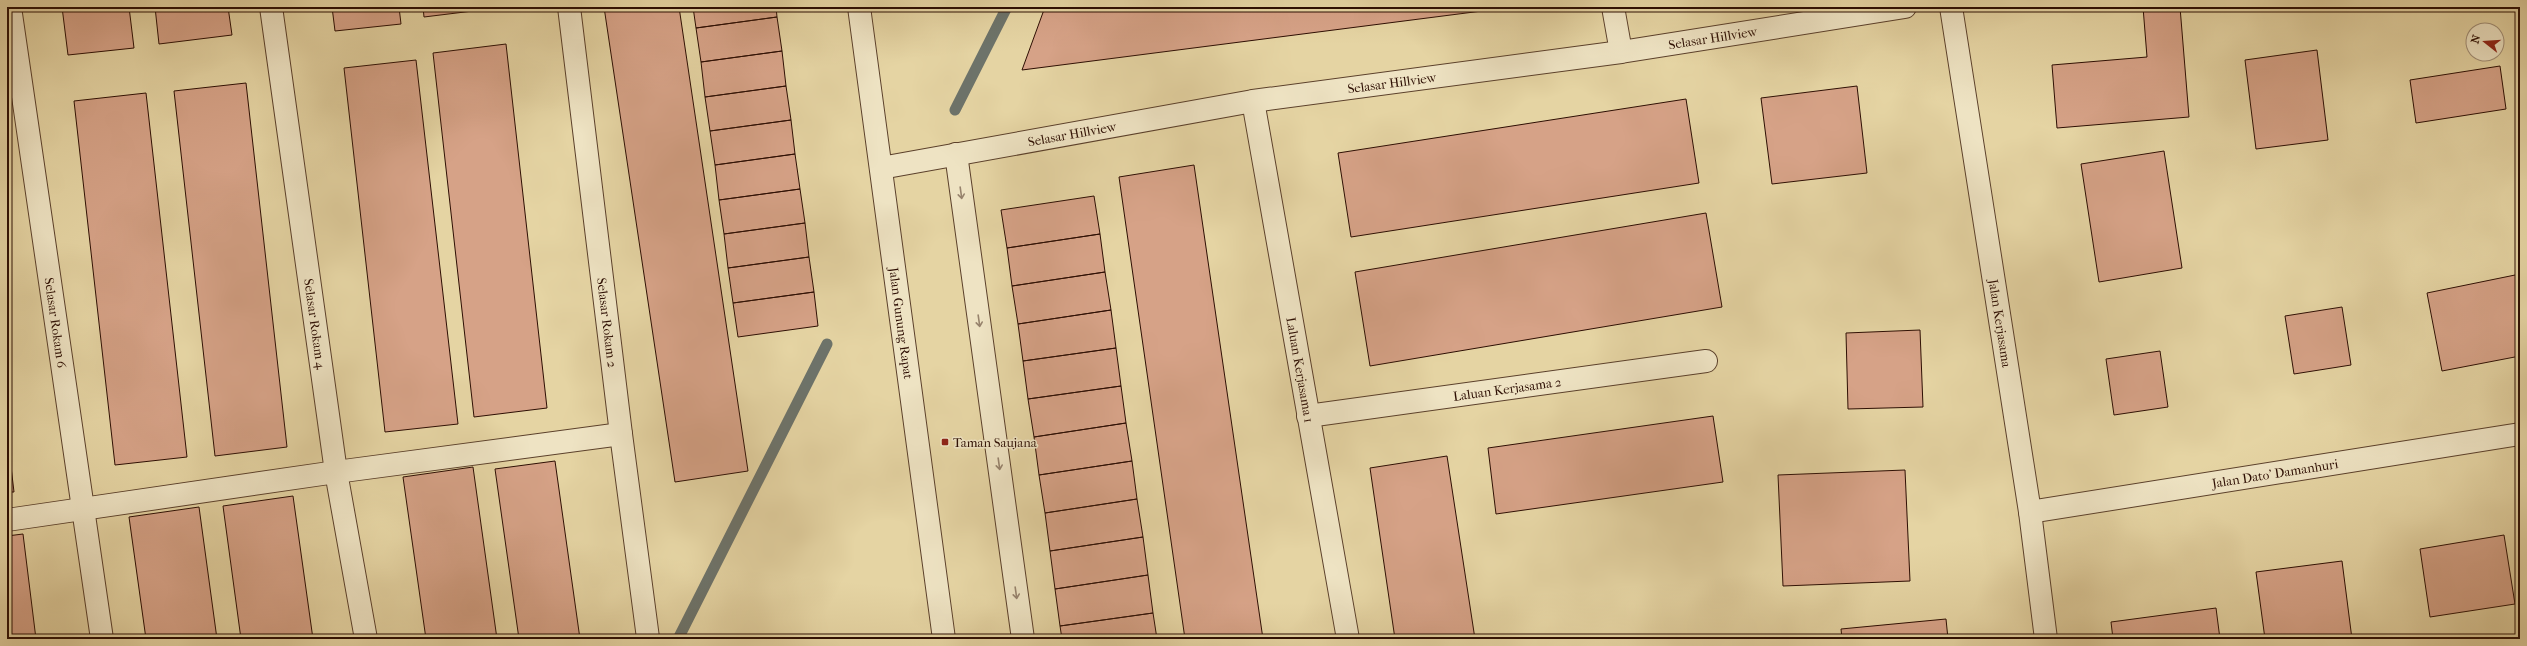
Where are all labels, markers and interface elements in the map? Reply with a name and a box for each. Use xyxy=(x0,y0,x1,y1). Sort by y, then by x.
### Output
north arrow xyxy=(2465,22,2505,62)
street label: Selasar Hillview xyxy=(1667,23,1758,52)
text: N xyxy=(2468,33,2484,45)
street label: Selasar Hillview xyxy=(1347,69,1437,96)
street label: Selasar Hillview xyxy=(1027,118,1118,149)
one-way arrow xyxy=(957,186,965,199)
street label: Jalan Gunung Rapat xyxy=(886,265,917,380)
street label: Selasar Rokam 6 xyxy=(42,277,70,370)
street label: Selasar Rokam 2 xyxy=(595,277,620,369)
street label: Jalan Kerjasama xyxy=(1986,277,2015,369)
street label: Selasar Rokam 4 xyxy=(302,278,329,371)
one-way arrow xyxy=(975,314,983,327)
street label: Laluan Kerjasama 1 xyxy=(1284,316,1317,424)
street label: Laluan Kerjasama 2 xyxy=(1452,374,1562,403)
place label: Taman Saujana xyxy=(953,435,1038,450)
marker: Taman Saujana xyxy=(940,437,950,447)
street label: Jalan Dato' Damanhuri xyxy=(2210,456,2339,491)
one-way arrow xyxy=(995,457,1003,470)
one-way arrow xyxy=(1013,586,1020,599)

